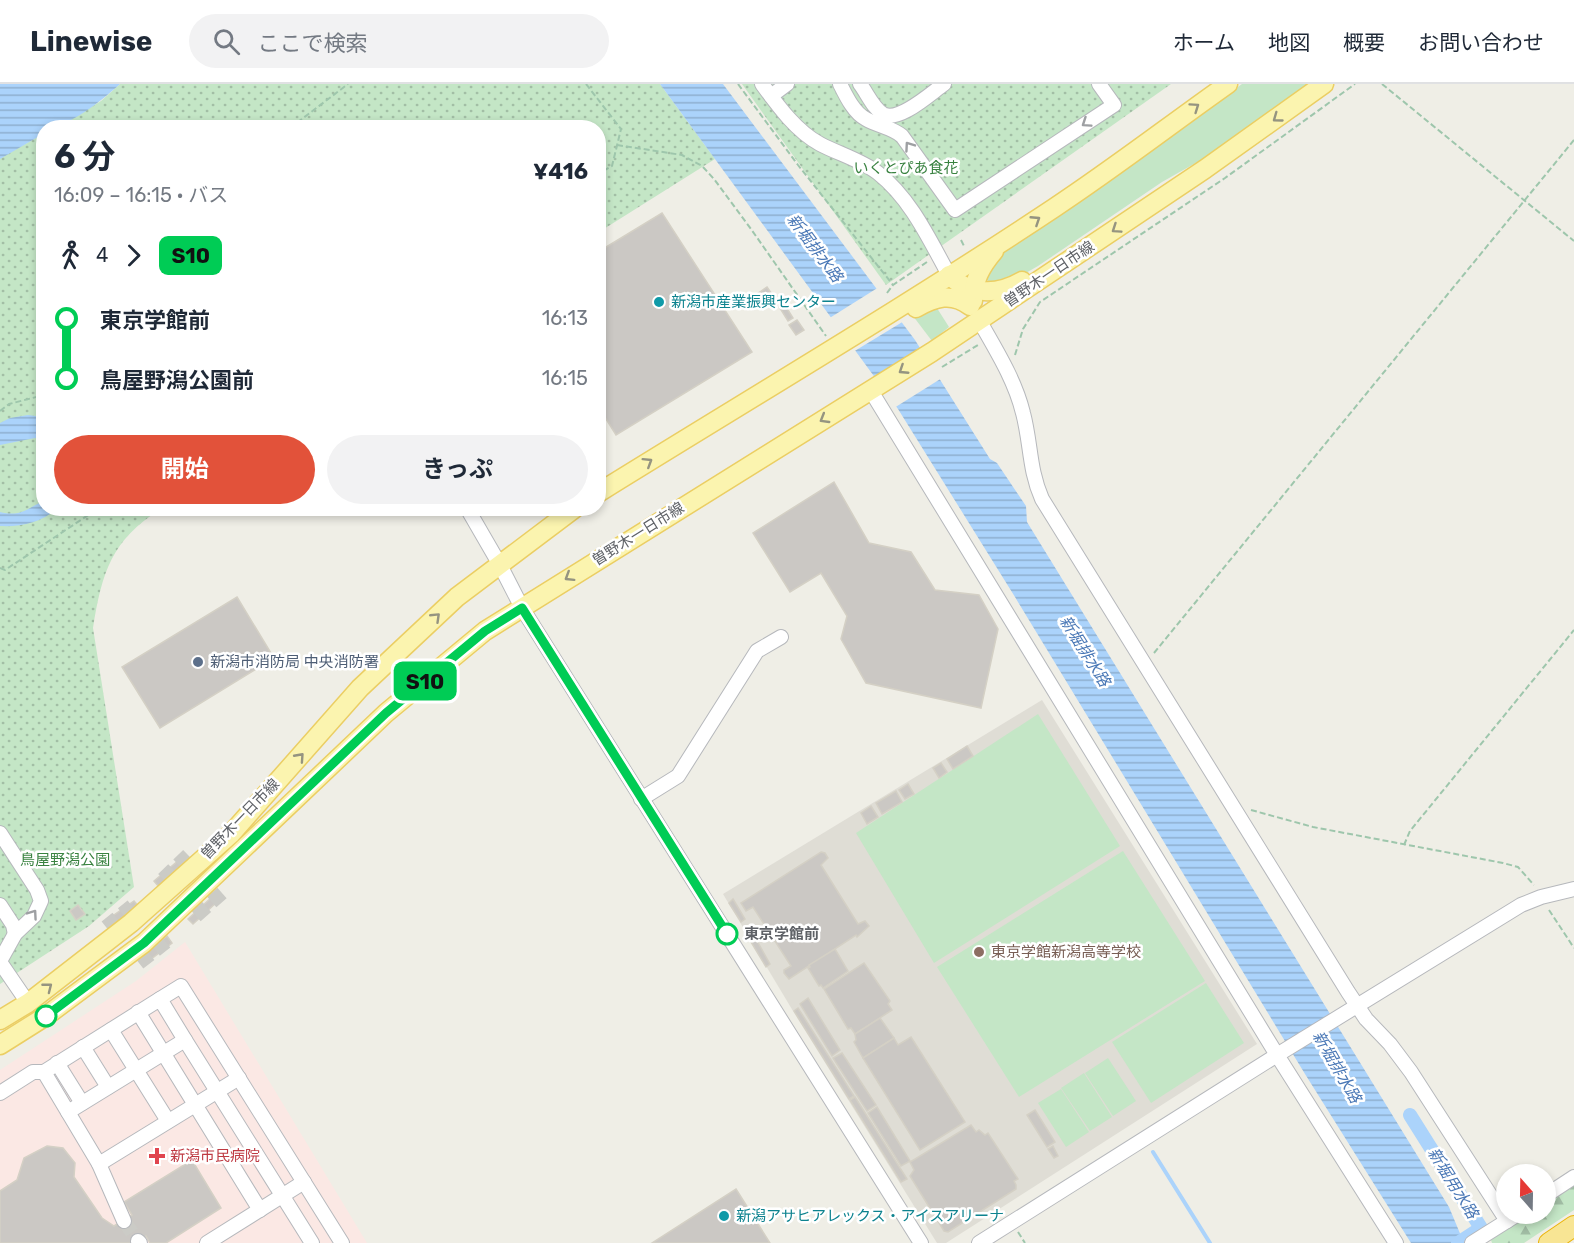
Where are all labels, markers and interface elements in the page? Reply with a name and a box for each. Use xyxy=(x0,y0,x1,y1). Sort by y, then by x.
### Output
search box xyxy=(189,14,609,68)
text: Linewise xyxy=(30,25,153,58)
icon: search xyxy=(210,25,243,58)
text: ここで検索 xyxy=(258,30,368,57)
text: ホーム xyxy=(1173,30,1235,55)
text: 地図 xyxy=(1268,30,1310,55)
text: 概要 xyxy=(1343,30,1385,55)
text: お問い合わせ xyxy=(1418,30,1544,55)
one-way arrow xyxy=(1188,103,1199,114)
one-way arrow xyxy=(1272,111,1283,122)
one-way arrow xyxy=(1082,116,1093,127)
text: 6 分 xyxy=(54,137,116,176)
one-way arrow xyxy=(905,142,916,153)
text: ¥416 xyxy=(533,158,588,185)
park label: いくとぴあ食花 xyxy=(853,159,959,177)
text: 16:09 – 16:15 · バス xyxy=(54,183,228,207)
water label: 新堀排水路 xyxy=(783,210,848,287)
one-way arrow xyxy=(1030,215,1040,227)
one-way arrow xyxy=(1112,222,1123,233)
street label: 曽野木一日市線 xyxy=(1000,237,1098,311)
icon: walk xyxy=(54,239,87,272)
icon: forward xyxy=(117,239,150,272)
text: 4 xyxy=(96,243,108,267)
text: S10 xyxy=(171,243,210,268)
place label: 新潟市産業振興センター xyxy=(671,293,836,311)
marker: 新潟市産業振興センター xyxy=(652,295,666,309)
text: 16:13 xyxy=(542,306,588,330)
text: 東京学館前 xyxy=(100,307,210,334)
one-way arrow xyxy=(899,363,909,375)
text: 16:15 xyxy=(542,366,588,390)
text: 鳥屋野潟公園前 xyxy=(100,367,254,394)
one-way arrow xyxy=(820,412,830,424)
button: 開始 xyxy=(54,435,315,504)
button: きっぷ xyxy=(327,435,588,504)
one-way arrow xyxy=(642,457,652,469)
street label: 曽野木一日市線 xyxy=(589,499,687,569)
one-way arrow xyxy=(565,570,575,582)
water label: 新堀排水路 xyxy=(1056,612,1115,692)
one-way arrow xyxy=(429,613,439,624)
place label: 新潟市消防局 中央消防署 xyxy=(210,653,379,671)
marker: 新潟市消防局 中央消防署 xyxy=(191,655,205,669)
line badge: S10 xyxy=(390,662,460,700)
text: S10 xyxy=(406,669,444,694)
one-way arrow xyxy=(293,753,304,763)
street label: 曽野木一日市線 xyxy=(197,775,283,863)
park label: 鳥屋野潟公園 xyxy=(20,851,110,869)
one-way arrow xyxy=(26,909,37,920)
marker: 東京学館前 xyxy=(716,923,738,945)
place label: 東京学館前 xyxy=(744,925,819,943)
place label: 東京学館新潟高等学校 xyxy=(991,943,1141,961)
marker: 東京学館新潟高等学校 xyxy=(972,945,986,959)
one-way arrow xyxy=(42,984,53,995)
unlabelled marker xyxy=(35,1005,57,1027)
water label: 新堀排水路 xyxy=(1309,1028,1366,1108)
water label: 新堀用水路 xyxy=(1424,1144,1483,1224)
marker: 新潟市民病院 xyxy=(148,1147,166,1165)
place label: 新潟市民病院 xyxy=(170,1147,260,1165)
north arrow xyxy=(1496,1164,1556,1224)
map controls xyxy=(1496,1164,1556,1224)
place label: 新潟アサヒアレックス・アイスアリーナ xyxy=(736,1207,1004,1225)
marker: 新潟アサヒアレックス・アイスアリーナ xyxy=(717,1209,731,1223)

